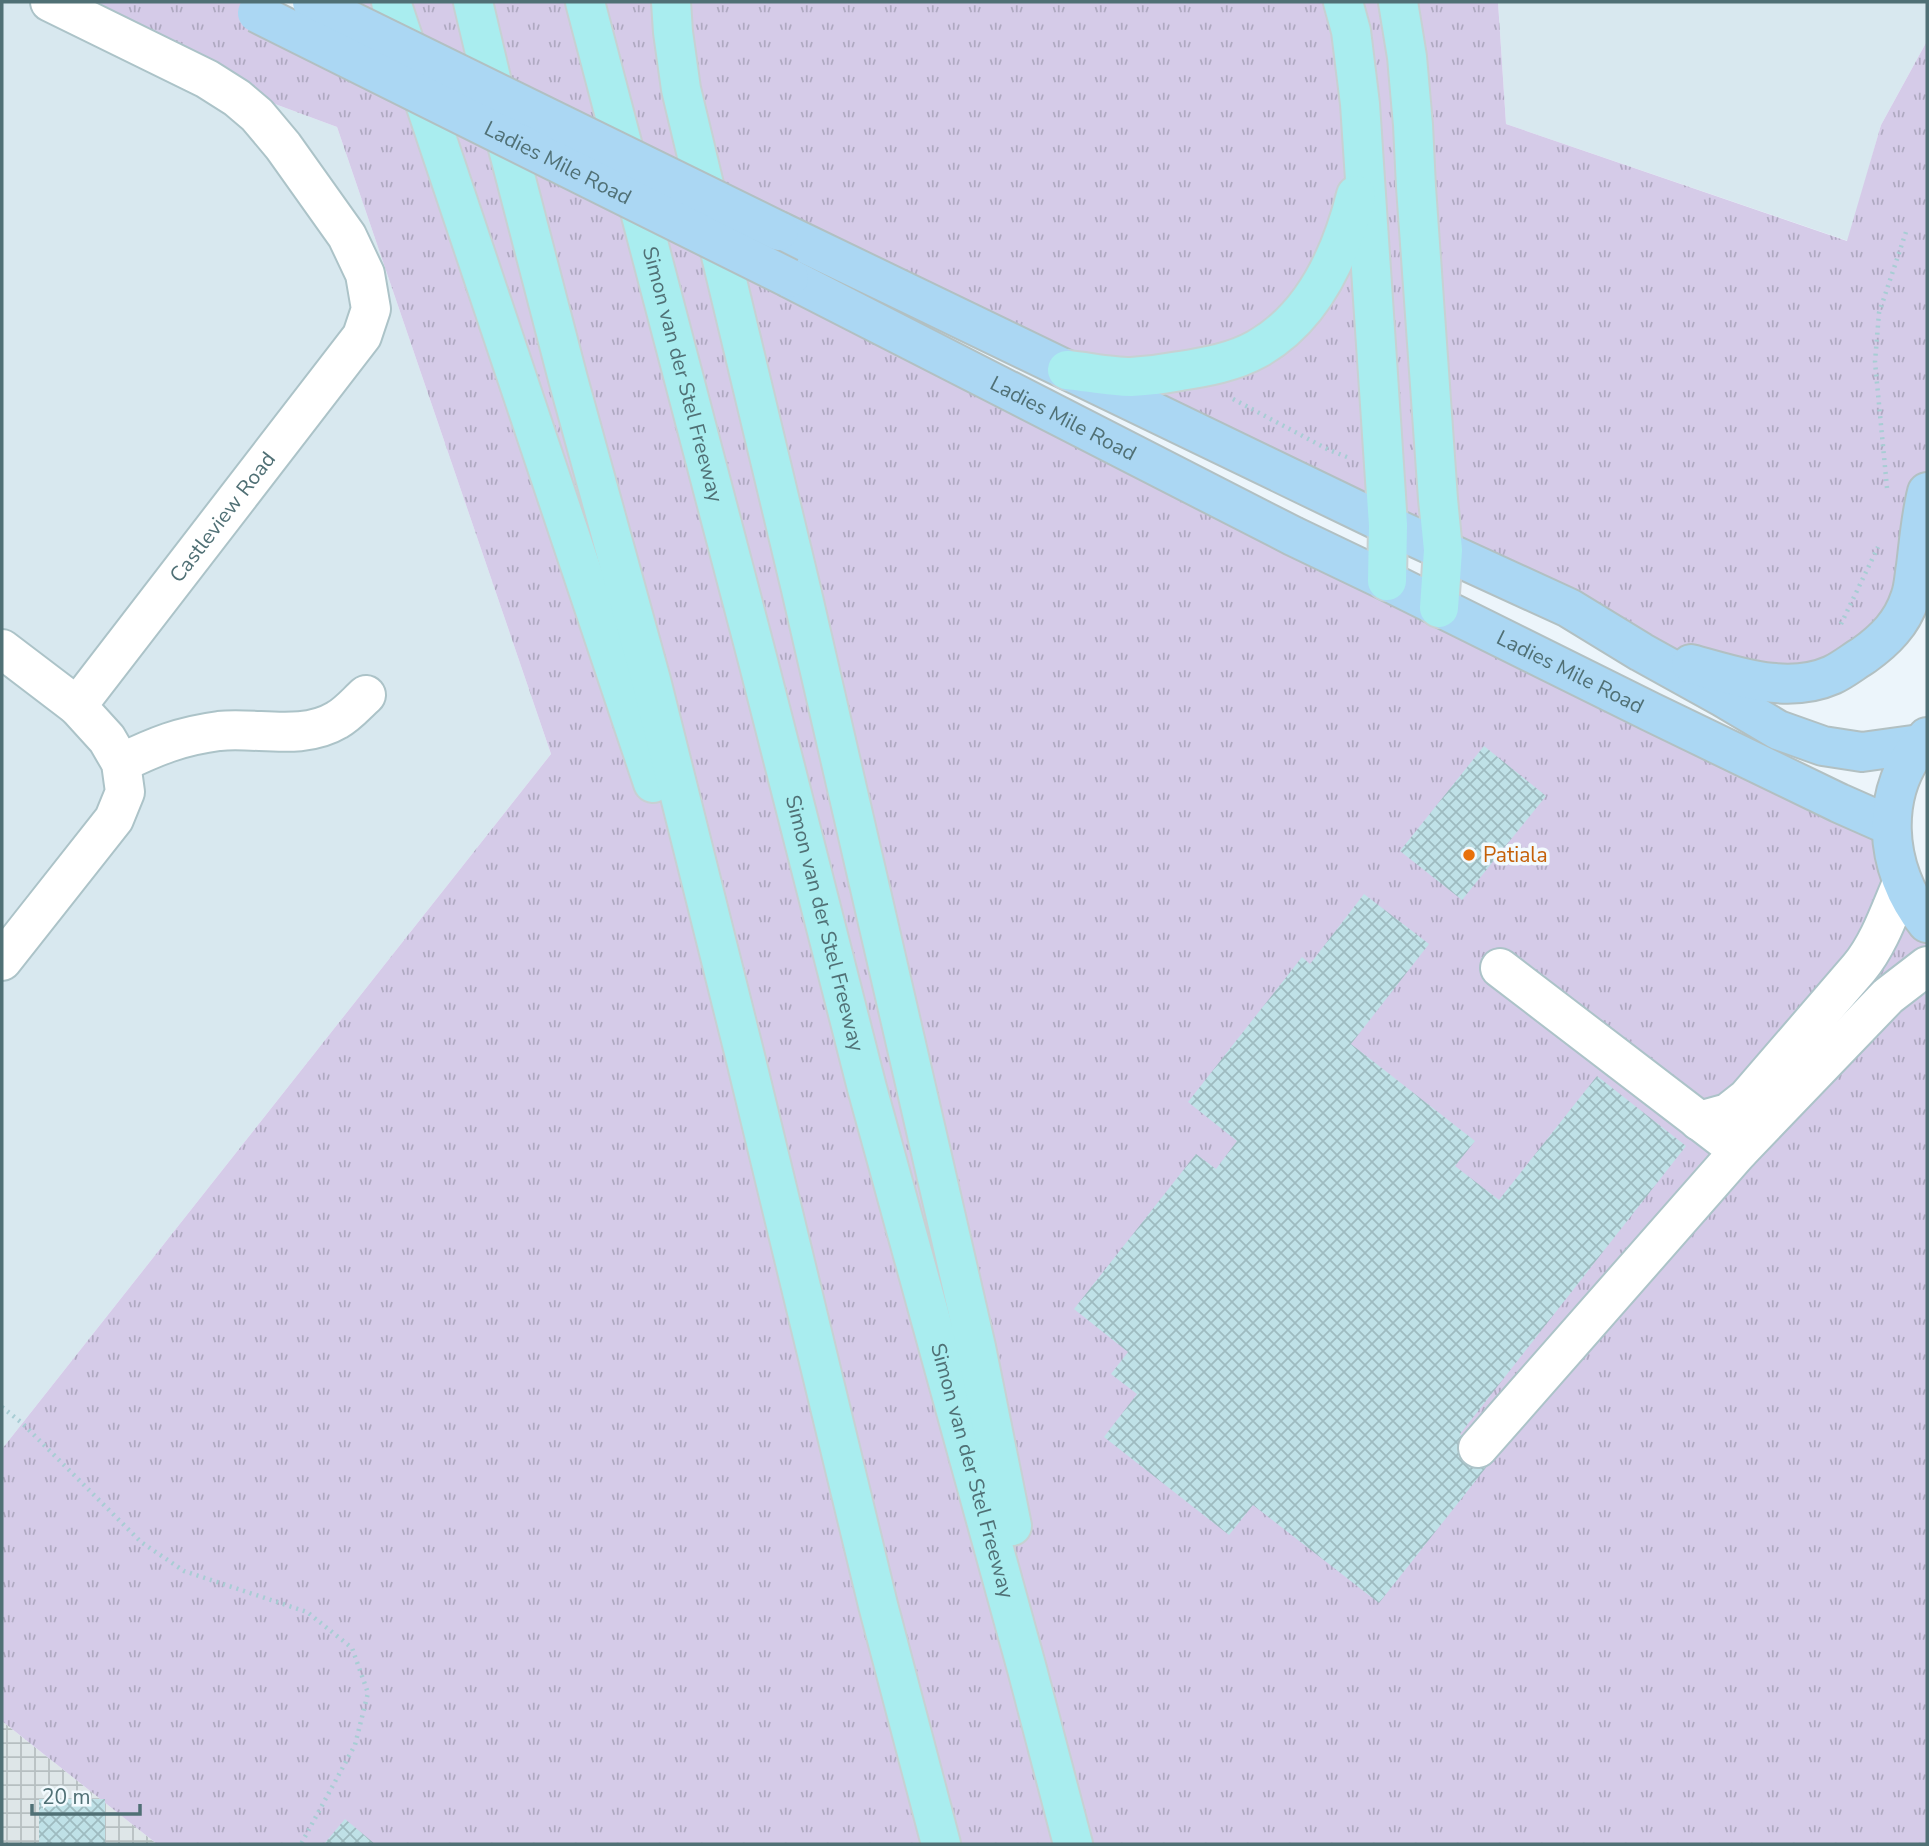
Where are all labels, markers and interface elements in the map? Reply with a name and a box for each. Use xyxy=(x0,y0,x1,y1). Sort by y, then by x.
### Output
street label: Ladies Mile Road xyxy=(480,114,636,211)
street label: Simon van der Stel Freeway xyxy=(636,243,730,506)
street label: Ladies Mile Road xyxy=(985,369,1141,467)
street label: Castleview Road xyxy=(163,446,282,588)
street label: Ladies Mile Road xyxy=(1492,624,1649,720)
street label: Simon van der Stel Freeway xyxy=(779,792,871,1055)
place label: Patiala xyxy=(1483,841,1548,869)
marker: Patiala xyxy=(1461,847,1477,863)
street label: Simon van der Stel Freeway xyxy=(924,1340,1021,1602)
scale bar xyxy=(32,1772,140,1816)
text: 20 m xyxy=(42,1783,91,1811)

